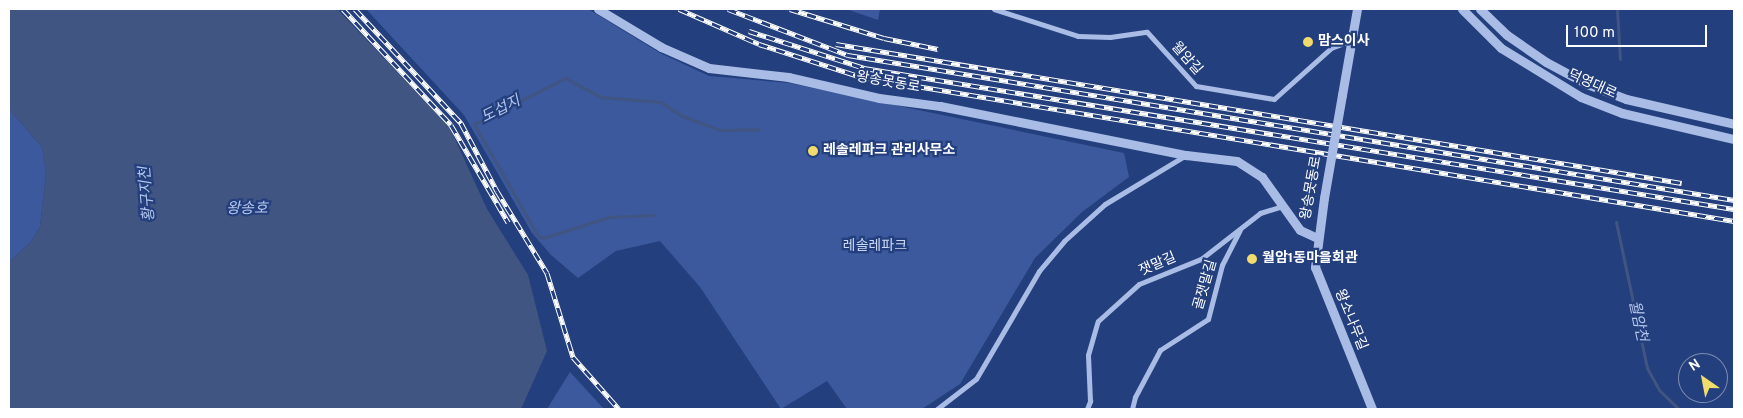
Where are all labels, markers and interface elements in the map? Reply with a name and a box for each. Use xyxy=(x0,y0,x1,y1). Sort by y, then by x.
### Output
scale bar xyxy=(1568,15,1709,47)
text: 100 m xyxy=(1574,24,1615,43)
place label: 맘스이사 xyxy=(1318,34,1370,50)
marker: 맘스이사 xyxy=(1302,36,1314,48)
street label: 월암길 xyxy=(1167,39,1205,79)
street label: 덕영대로 xyxy=(1565,67,1619,103)
street label: 왕송못동로 xyxy=(855,69,921,97)
water label: 도섭지 xyxy=(478,93,524,127)
place label: 레솔레파크 관리사무소 xyxy=(823,143,955,159)
marker: 레솔레파크 관리사무소 xyxy=(807,145,819,157)
street label: 왕송못동로 xyxy=(1298,155,1326,221)
water label: 황구지천 xyxy=(137,166,159,222)
water label: 왕송호 xyxy=(226,201,268,219)
park label: 레솔레파크 xyxy=(843,239,907,255)
street label: 잿말길 xyxy=(1137,250,1179,280)
place label: 월암1동마을회관 xyxy=(1262,251,1358,267)
marker: 월암1동마을회관 xyxy=(1246,253,1258,265)
street label: 골잿말길 xyxy=(1191,258,1221,312)
street label: 왕소나무길 xyxy=(1330,287,1370,353)
water label: 월암천 xyxy=(1624,299,1650,343)
north arrow xyxy=(1678,353,1728,403)
text: N xyxy=(1686,356,1704,376)

